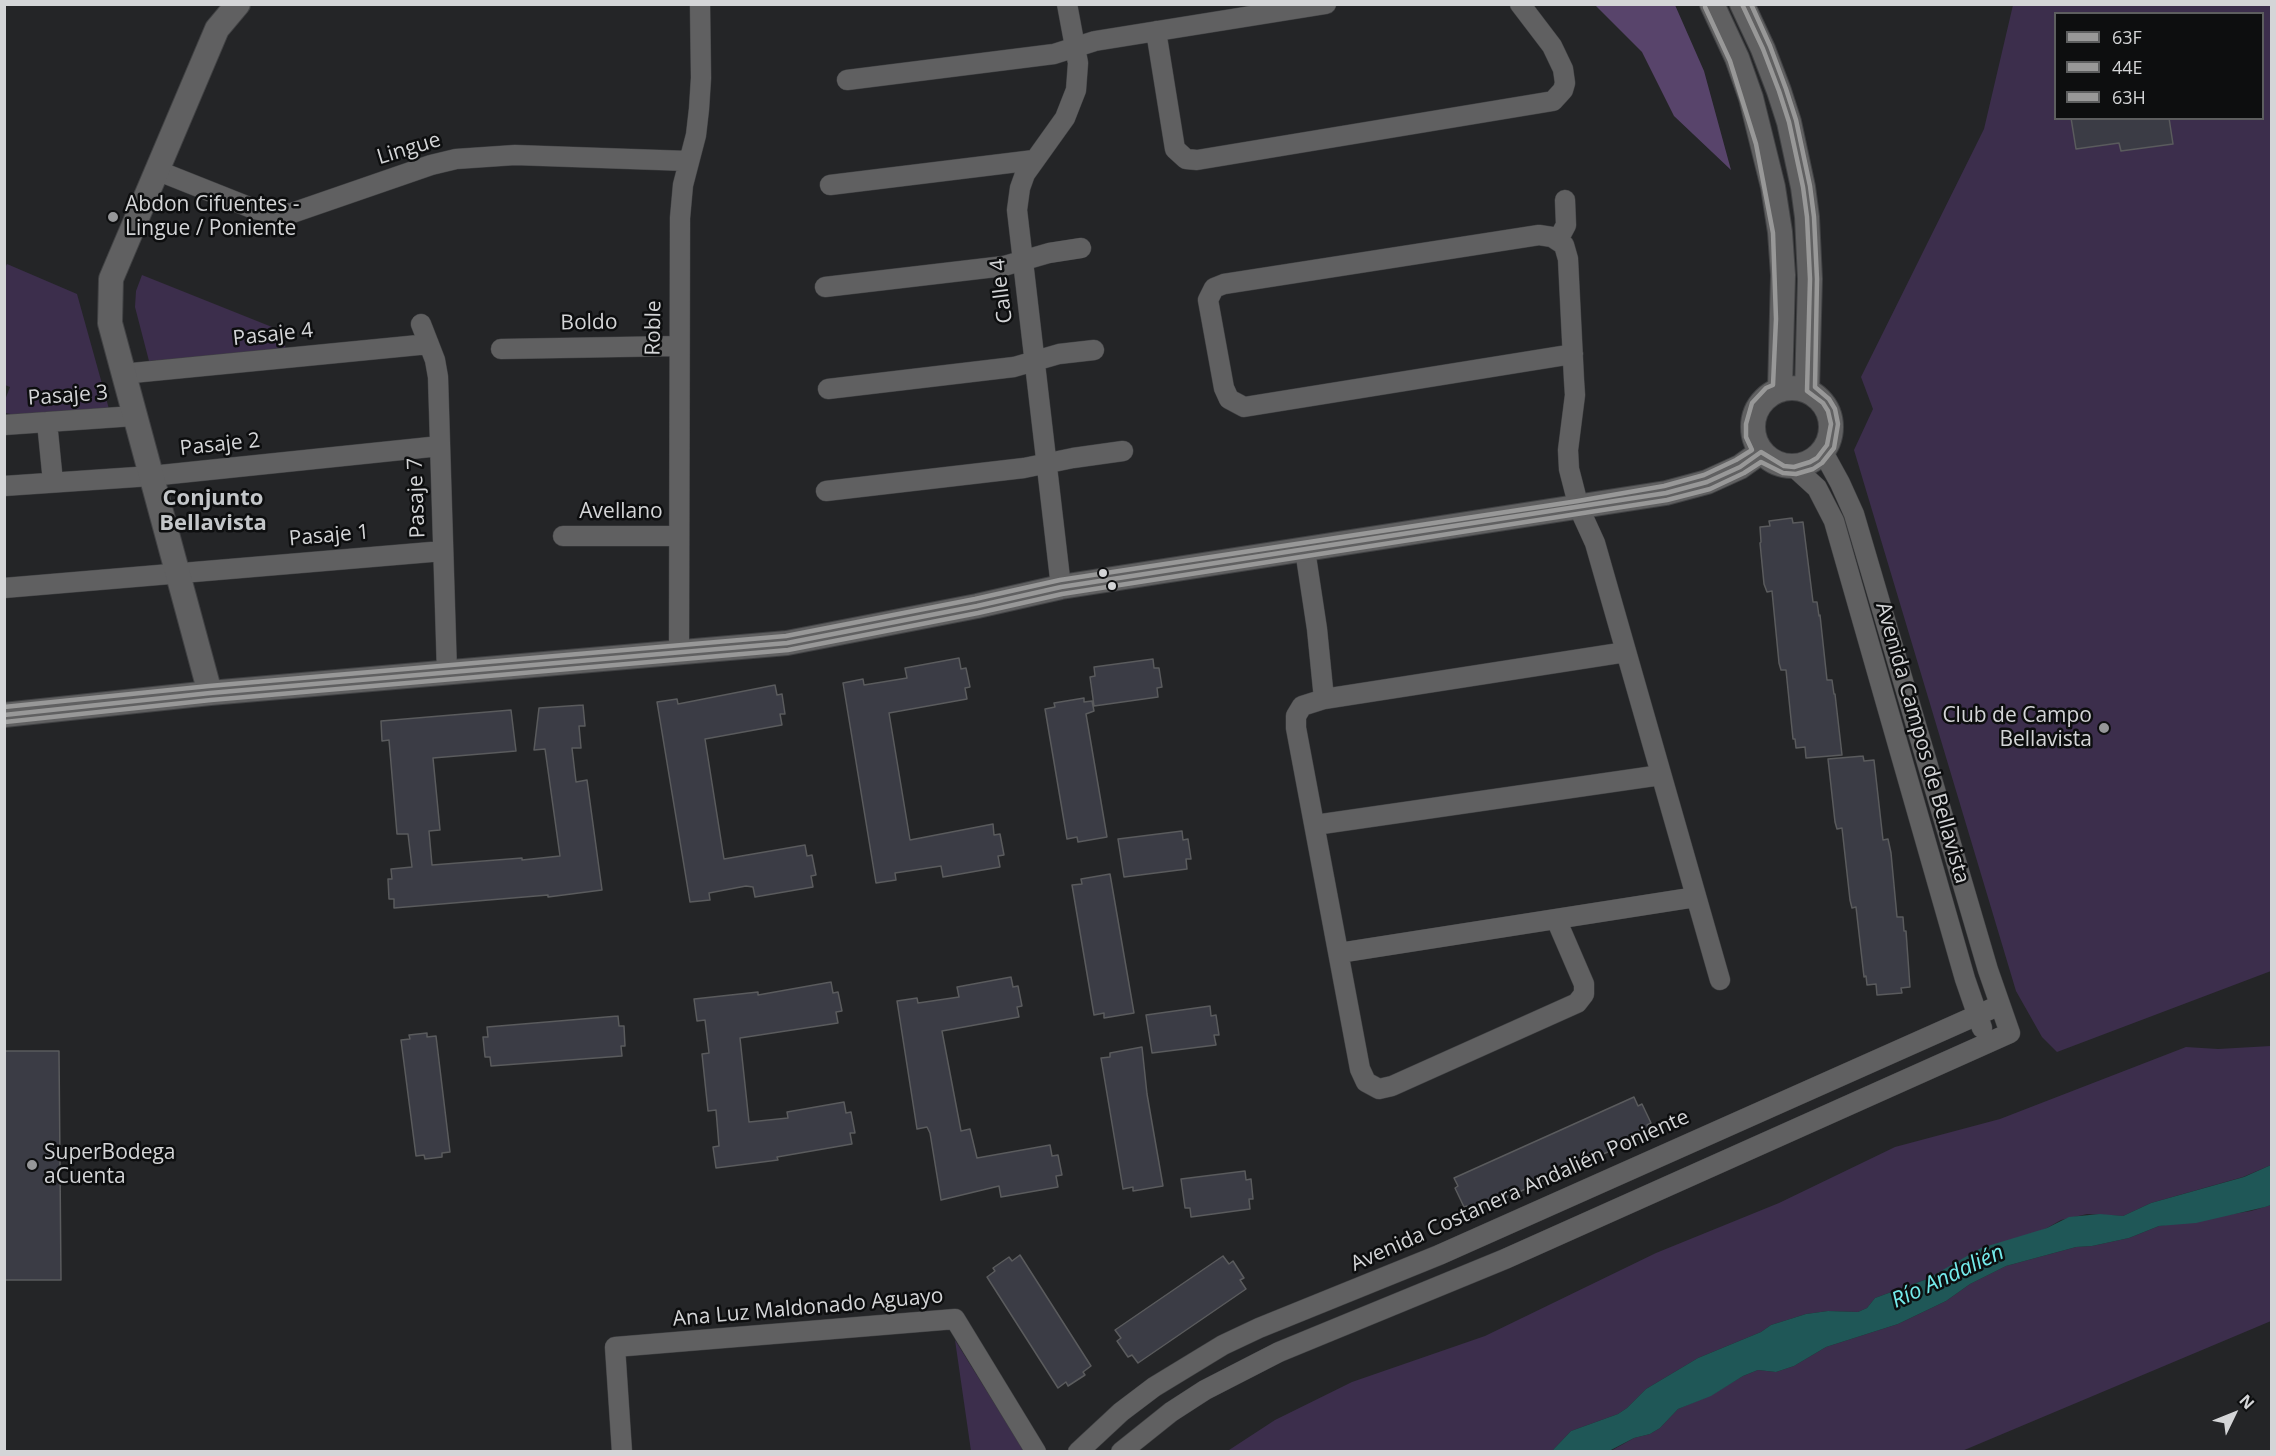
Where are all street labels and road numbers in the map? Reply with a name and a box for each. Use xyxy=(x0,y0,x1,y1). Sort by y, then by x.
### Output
street label: Lingue xyxy=(374,127,444,171)
street label: Calle 4 xyxy=(986,257,1018,325)
street label: Roble xyxy=(641,300,667,356)
street label: Boldo xyxy=(560,310,618,336)
street label: Pasaje 4 xyxy=(232,318,314,352)
street label: Pasaje 3 xyxy=(27,381,109,411)
street label: Pasaje 2 xyxy=(179,428,261,462)
street label: Pasaje 7 xyxy=(403,457,431,539)
street label: Avellano xyxy=(579,499,663,525)
street label: Pasaje 1 xyxy=(288,520,370,552)
street label: Avenida Campos de Bellavista xyxy=(1870,599,1974,887)
street label: Avenida Costanera Andalién Poniente xyxy=(1347,1105,1693,1277)
street label: Ana Luz Maldonado Aguayo xyxy=(672,1284,944,1332)

